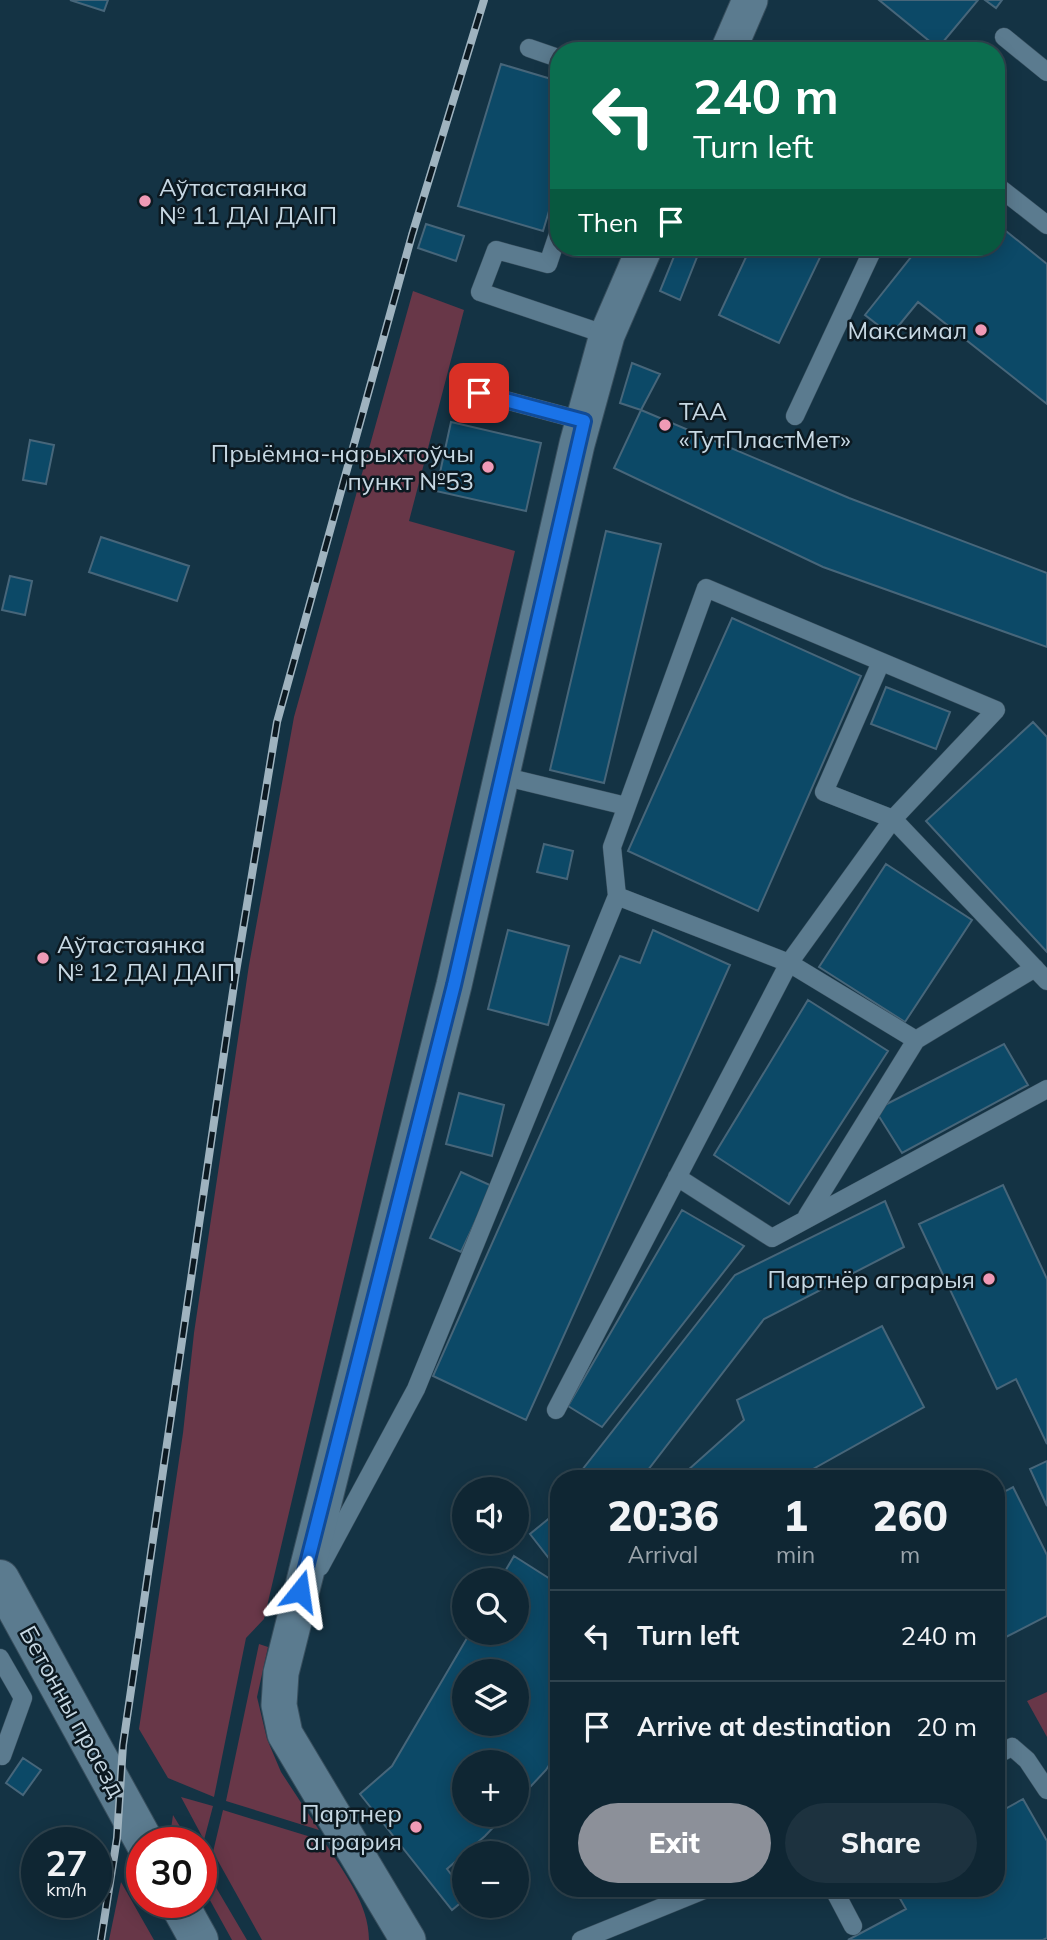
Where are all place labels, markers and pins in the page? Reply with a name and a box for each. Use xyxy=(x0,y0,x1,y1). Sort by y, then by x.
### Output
place label: Аўтастаянка № 11 ДАІ ДАІП xyxy=(159,172,337,230)
marker: Аўтастаянка № 11 ДАІ ДАІП xyxy=(137,193,153,209)
place label: Максимал xyxy=(848,315,967,345)
marker: Максимал xyxy=(973,322,989,338)
pin xyxy=(449,363,509,423)
place label: ТАА «ТутПластМет» xyxy=(679,396,851,454)
marker: ТАА «ТутПластМет» xyxy=(657,417,673,433)
place label: Прыёмна-нарыхтоўчы пункт №53 xyxy=(211,438,474,496)
marker: Прыёмна-нарыхтоўчы пункт №53 xyxy=(480,459,496,475)
place label: Аўтастаянка № 12 ДАІ ДАІП xyxy=(57,929,235,987)
marker: Аўтастаянка № 12 ДАІ ДАІП xyxy=(35,950,51,966)
place label: Партнёр аграрыя xyxy=(768,1264,975,1294)
marker: Партнёр аграрыя xyxy=(981,1271,997,1287)
place label: Партнер агрария xyxy=(301,1798,402,1856)
marker: Партнер агрария xyxy=(408,1819,424,1835)

